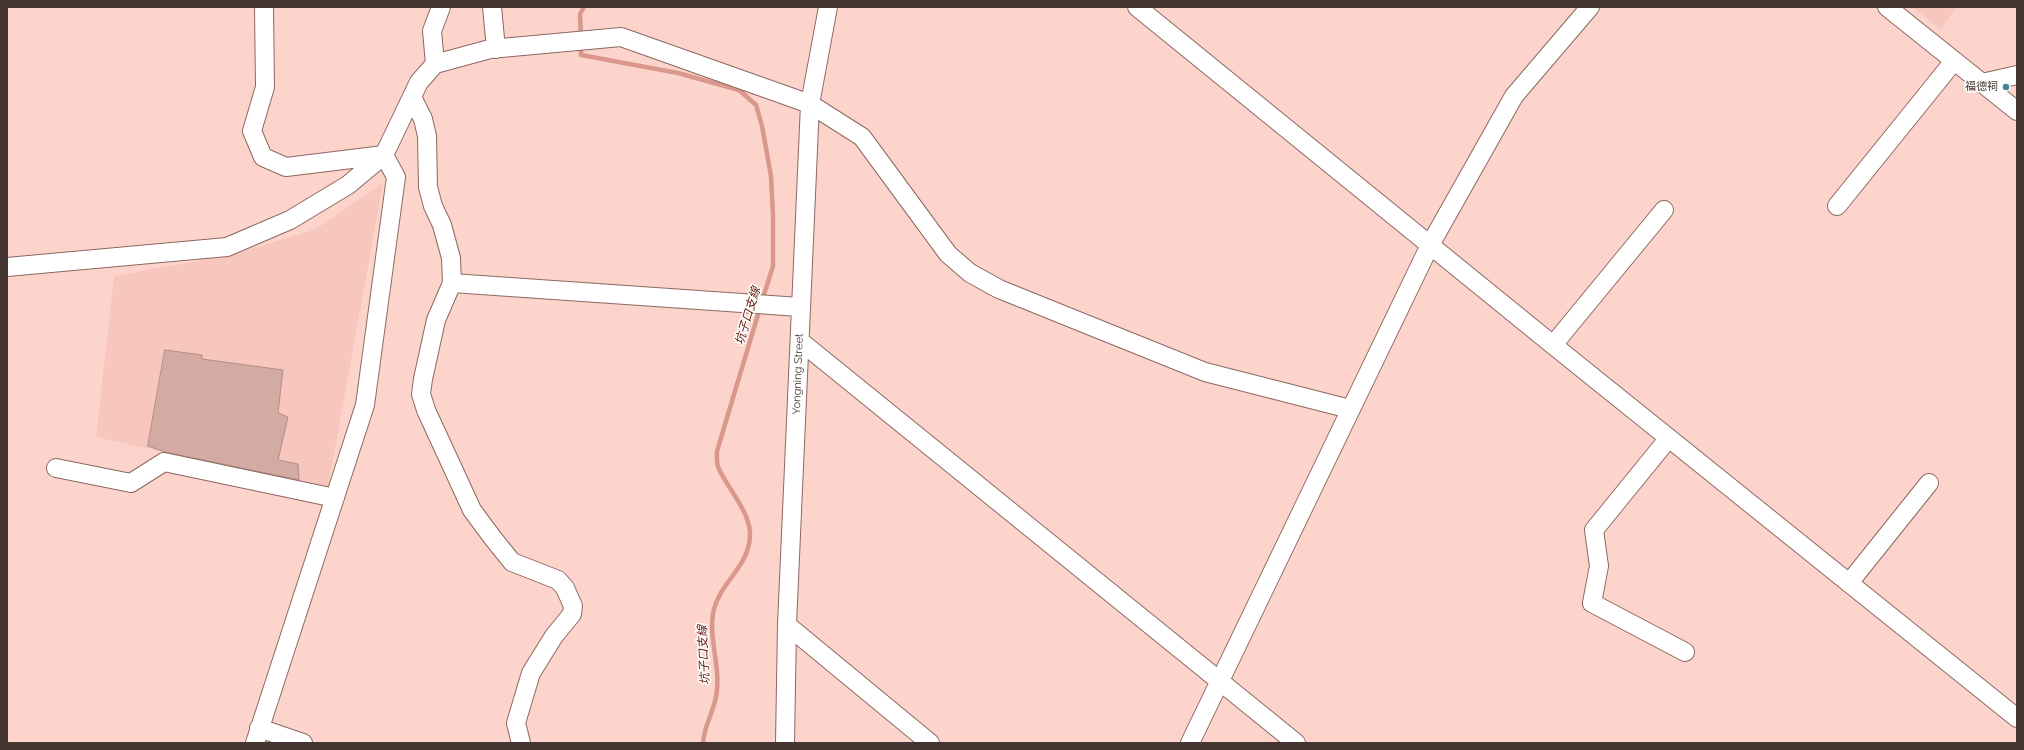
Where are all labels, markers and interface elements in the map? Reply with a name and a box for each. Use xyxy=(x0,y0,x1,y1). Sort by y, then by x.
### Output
place label: 福德祠 xyxy=(1965,80,1998,94)
marker: 福德祠 xyxy=(2001,82,2011,92)
water label: 坑子口支線 xyxy=(732,285,764,347)
street label: Yongning Street xyxy=(790,333,806,415)
water label: 坑子口支線 xyxy=(695,625,713,685)

